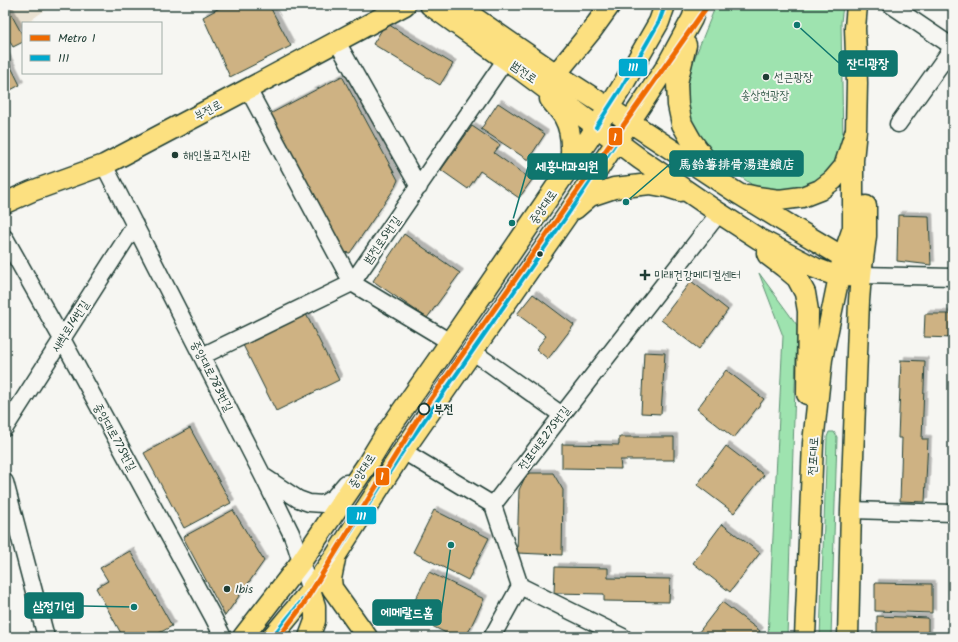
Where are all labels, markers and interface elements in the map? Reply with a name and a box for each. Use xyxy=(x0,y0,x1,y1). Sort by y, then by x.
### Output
legend xyxy=(22,22,162,74)
text: Metro 1 xyxy=(58,29,96,48)
text: 111 xyxy=(58,49,70,68)
callout: 잔디광장 xyxy=(839,51,897,76)
text: 잔디광장 xyxy=(846,54,889,75)
street label: 범전로 xyxy=(506,56,541,89)
line badge: 111 xyxy=(618,58,648,77)
text: 111 xyxy=(628,59,639,77)
place label: 선큰광장 xyxy=(774,68,813,87)
marker: 선큰광장 xyxy=(761,72,771,82)
park label: 송상현광장 xyxy=(741,86,789,105)
street label: 부전로 xyxy=(191,95,225,126)
line badge: 1 xyxy=(608,127,623,146)
text: 1 xyxy=(613,129,617,147)
place label: 해인불교전시관 xyxy=(183,146,251,165)
marker: 해인불교전시관 xyxy=(170,150,180,160)
callout: 馬鈴薯排骨湯連鎖店 xyxy=(670,151,803,176)
callout: 세흥내과의원 xyxy=(528,154,607,179)
text: 馬鈴薯排骨湯連鎖店 xyxy=(678,155,796,176)
text: 세흥내과의원 xyxy=(535,157,598,178)
street label: 중앙대로 xyxy=(525,186,562,229)
street label: 범전로5번길 xyxy=(359,212,406,268)
unlabelled marker xyxy=(535,249,545,259)
place label: 미래건강메디컬센터 xyxy=(654,266,741,285)
marker: 미래건강메디컬센터 xyxy=(639,269,651,281)
street label: 새싹로14번길 xyxy=(46,296,95,356)
street label: 중앙대로783번길 xyxy=(185,337,238,415)
street label: 중앙대로775번길 xyxy=(88,400,141,475)
place label: 부전 xyxy=(434,400,454,419)
marker: 부전 xyxy=(417,402,431,416)
street label: 전포대로275번길 xyxy=(514,402,575,475)
street label: 전포대로 xyxy=(803,436,824,476)
street label: 중앙대로 xyxy=(344,450,381,493)
line badge: 1 xyxy=(375,467,390,486)
text: 1 xyxy=(380,468,384,486)
line badge: 111 xyxy=(346,506,377,525)
text: 111 xyxy=(356,508,367,526)
place label: Ibis xyxy=(235,580,253,599)
marker: Ibis xyxy=(222,584,232,594)
callout: 삼정기업 xyxy=(25,593,83,618)
text: 삼정기업 xyxy=(32,597,75,618)
callout: 에메랄드홈 xyxy=(373,600,441,625)
text: 에메랄드홈 xyxy=(381,603,434,624)

